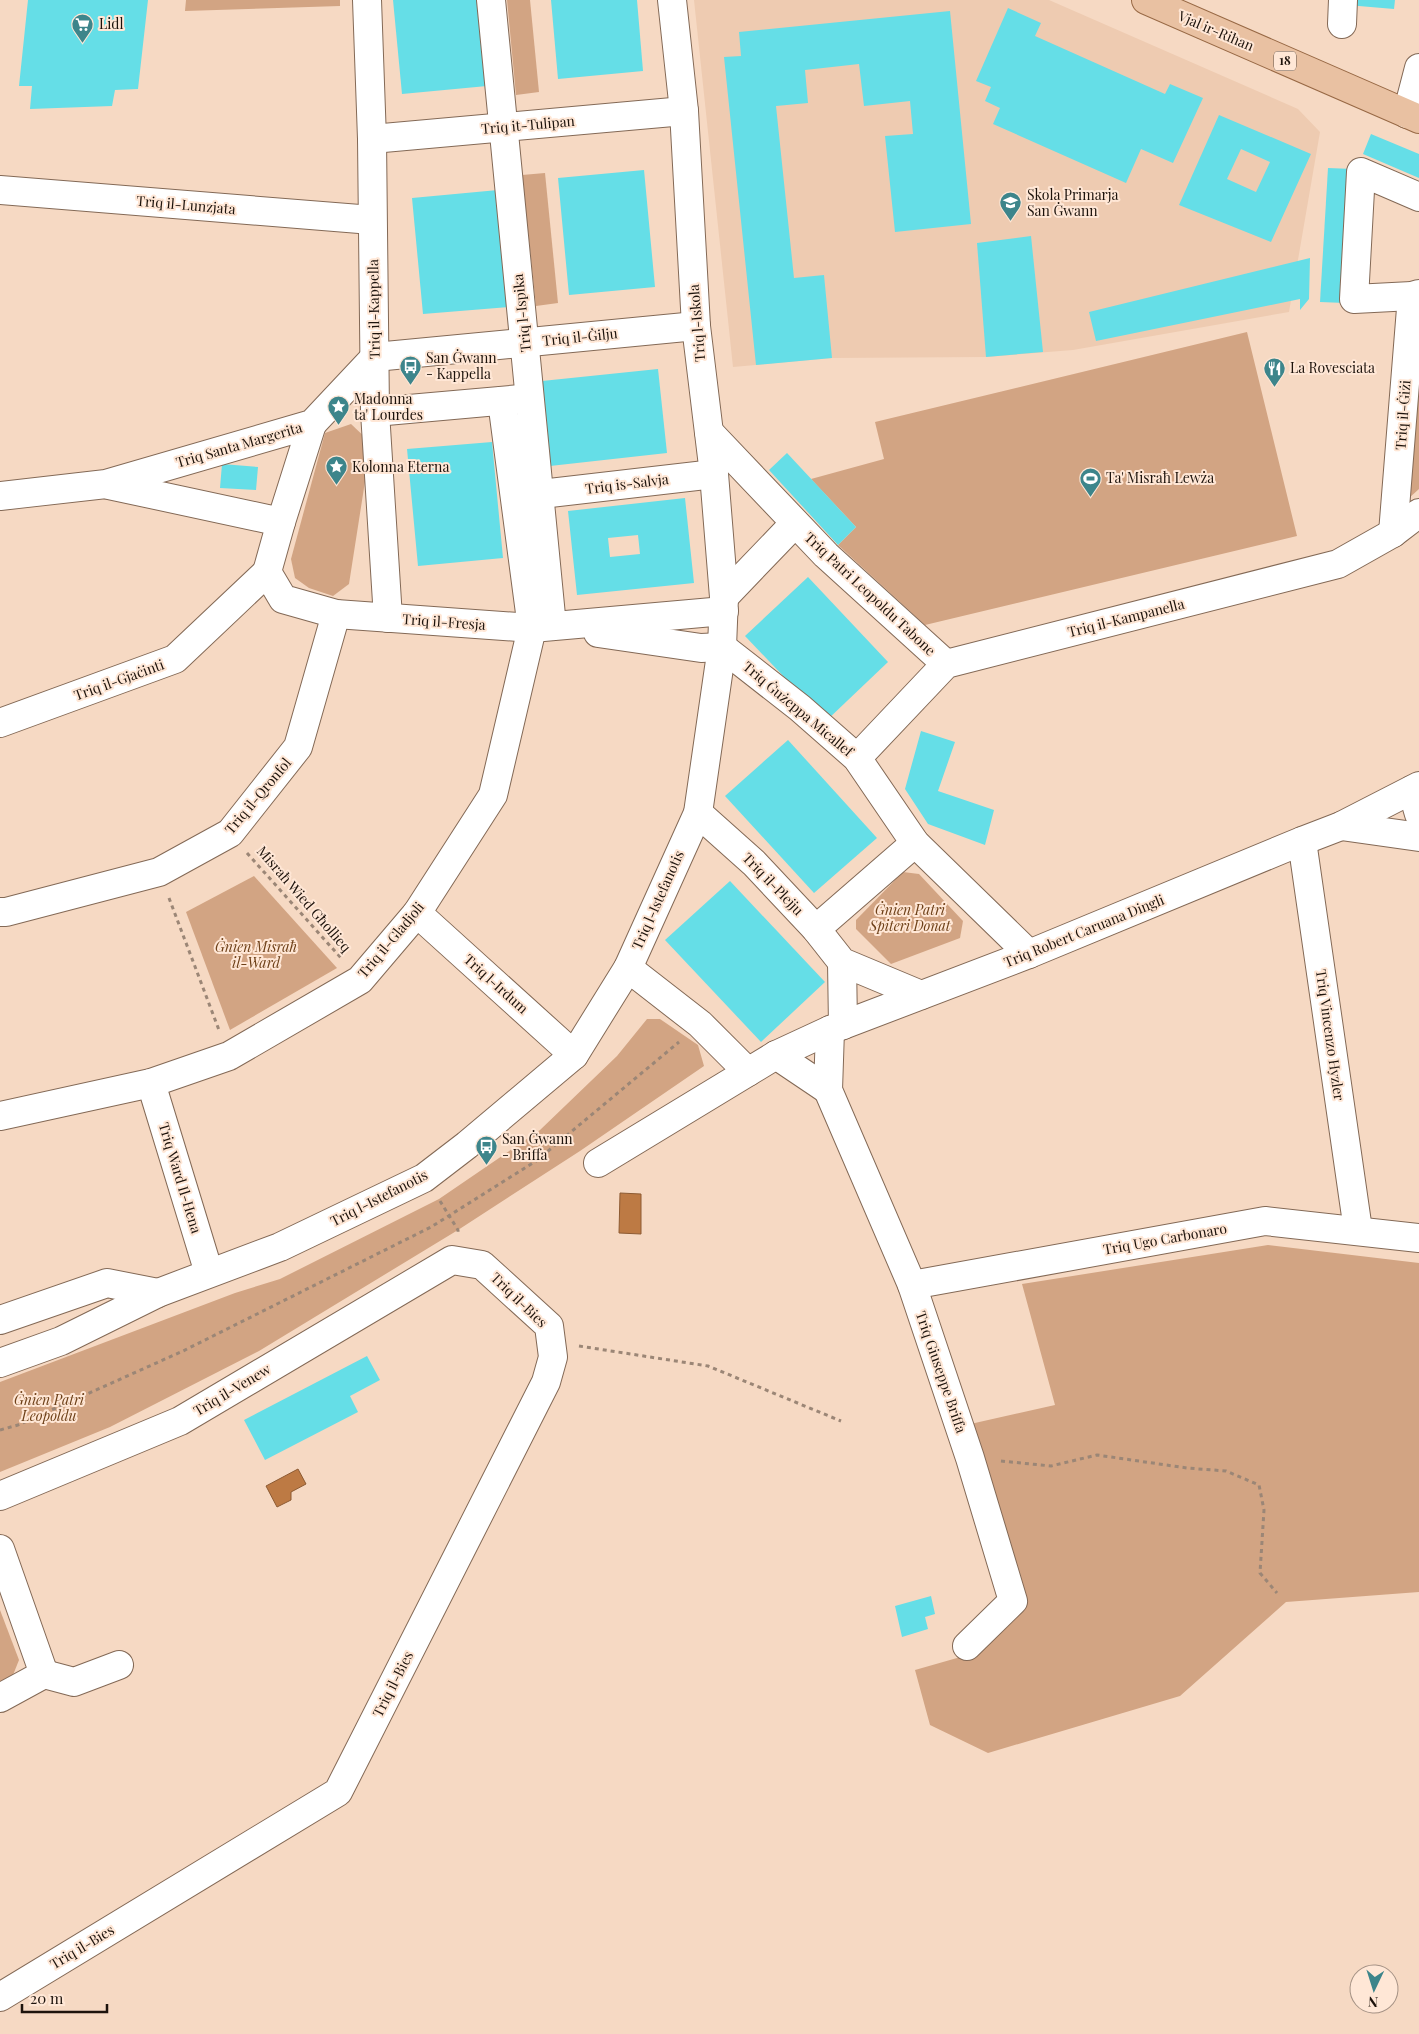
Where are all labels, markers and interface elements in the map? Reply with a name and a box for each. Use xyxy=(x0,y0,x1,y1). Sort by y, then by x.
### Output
street label: Vjal ir-Riħan xyxy=(1174,6,1258,55)
supermarket icon: Lidl xyxy=(71,12,95,43)
place label: Lidl xyxy=(99,14,123,33)
road number: 18 xyxy=(1274,51,1296,70)
street label: Triq it-Tulipan xyxy=(480,111,576,138)
place label: Skola Primarja San Ġwann xyxy=(1027,185,1119,220)
street label: Triq il-Lunzjata xyxy=(136,191,236,218)
school or university icon: Skola Primarja San Ġwann xyxy=(999,191,1023,222)
street label: Triq il-Kappella xyxy=(363,259,384,359)
street label: Triq l-Ispika xyxy=(508,273,535,353)
street label: Triq l-Iskola xyxy=(684,283,709,363)
street label: Triq il-Ġilju xyxy=(542,323,618,350)
place label: San Ġwann - Kappella xyxy=(426,348,497,383)
bus stop icon: San Ġwann - Kappella xyxy=(398,354,422,385)
restaurant icon: La Rovesciata xyxy=(1262,356,1286,387)
place label: La Rovesciata xyxy=(1290,358,1375,377)
street label: Triq il-Ġiżi xyxy=(1391,379,1414,451)
place label: Madonna ta' Lourdes xyxy=(354,389,423,424)
place icon: Madonna ta' Lourdes xyxy=(326,395,350,426)
street label: Triq Santa Margerita xyxy=(174,417,304,472)
place icon: Kolonna Eterna xyxy=(324,455,348,486)
place label: Kolonna Eterna xyxy=(352,457,449,476)
sports icon: Ta' Misraħ Lewża xyxy=(1078,466,1102,497)
place label: Ta' Misraħ Lewża xyxy=(1106,468,1214,487)
street label: Triq is-Salvja xyxy=(584,469,670,498)
street label: Triq Patri Leopoldu Tabone xyxy=(801,528,940,659)
street label: Triq il-Kampanella xyxy=(1066,594,1186,641)
street label: Triq il-Fresja xyxy=(402,609,486,634)
street label: Triq il-Gjaċinti xyxy=(71,654,166,705)
street label: Triq Ġużeppa Micallef xyxy=(739,657,858,761)
street label: Triq il-Qronfol xyxy=(220,754,295,838)
street label: Misraħ Wied Għollieq xyxy=(253,842,356,956)
street label: Triq l-Istefanotis xyxy=(627,847,688,952)
street label: Triq il-Plejju xyxy=(739,848,808,919)
street label: Triq Robert Caruana Dingli xyxy=(1001,890,1167,971)
street label: Triq il-Gladjoli xyxy=(353,898,428,982)
park label: Ġnien Patri Spiteri Donat xyxy=(868,900,952,935)
park label: Ġnien Misraħ il-Ward xyxy=(215,937,297,972)
street label: Triq l-Irdum xyxy=(460,950,533,1018)
street label: Triq Vincenzo Hyzler xyxy=(1312,968,1349,1102)
street label: Triq Ward Il-Hena xyxy=(155,1120,206,1236)
place label: San Ġwann - Briffa xyxy=(502,1129,573,1164)
bus stop icon: San Ġwann - Briffa xyxy=(474,1135,498,1166)
street label: Triq l-Istefanotis xyxy=(327,1165,431,1230)
street label: Triq Ugo Carbonaro xyxy=(1102,1218,1228,1259)
street label: Triq il-Bies xyxy=(487,1268,552,1331)
street label: Triq Giuseppe Briffa xyxy=(912,1308,971,1435)
street label: Triq il-Venew xyxy=(190,1359,274,1420)
park label: Ġnien Patri Leopoldu xyxy=(14,1390,85,1425)
street label: Triq il-Bies xyxy=(368,1648,417,1720)
street label: Triq il-Bies xyxy=(46,1920,117,1973)
north arrow xyxy=(1349,1964,1399,2014)
scale bar xyxy=(22,1982,108,2014)
text: 20 m xyxy=(30,1988,64,2008)
text: N xyxy=(1367,1993,1379,2012)

